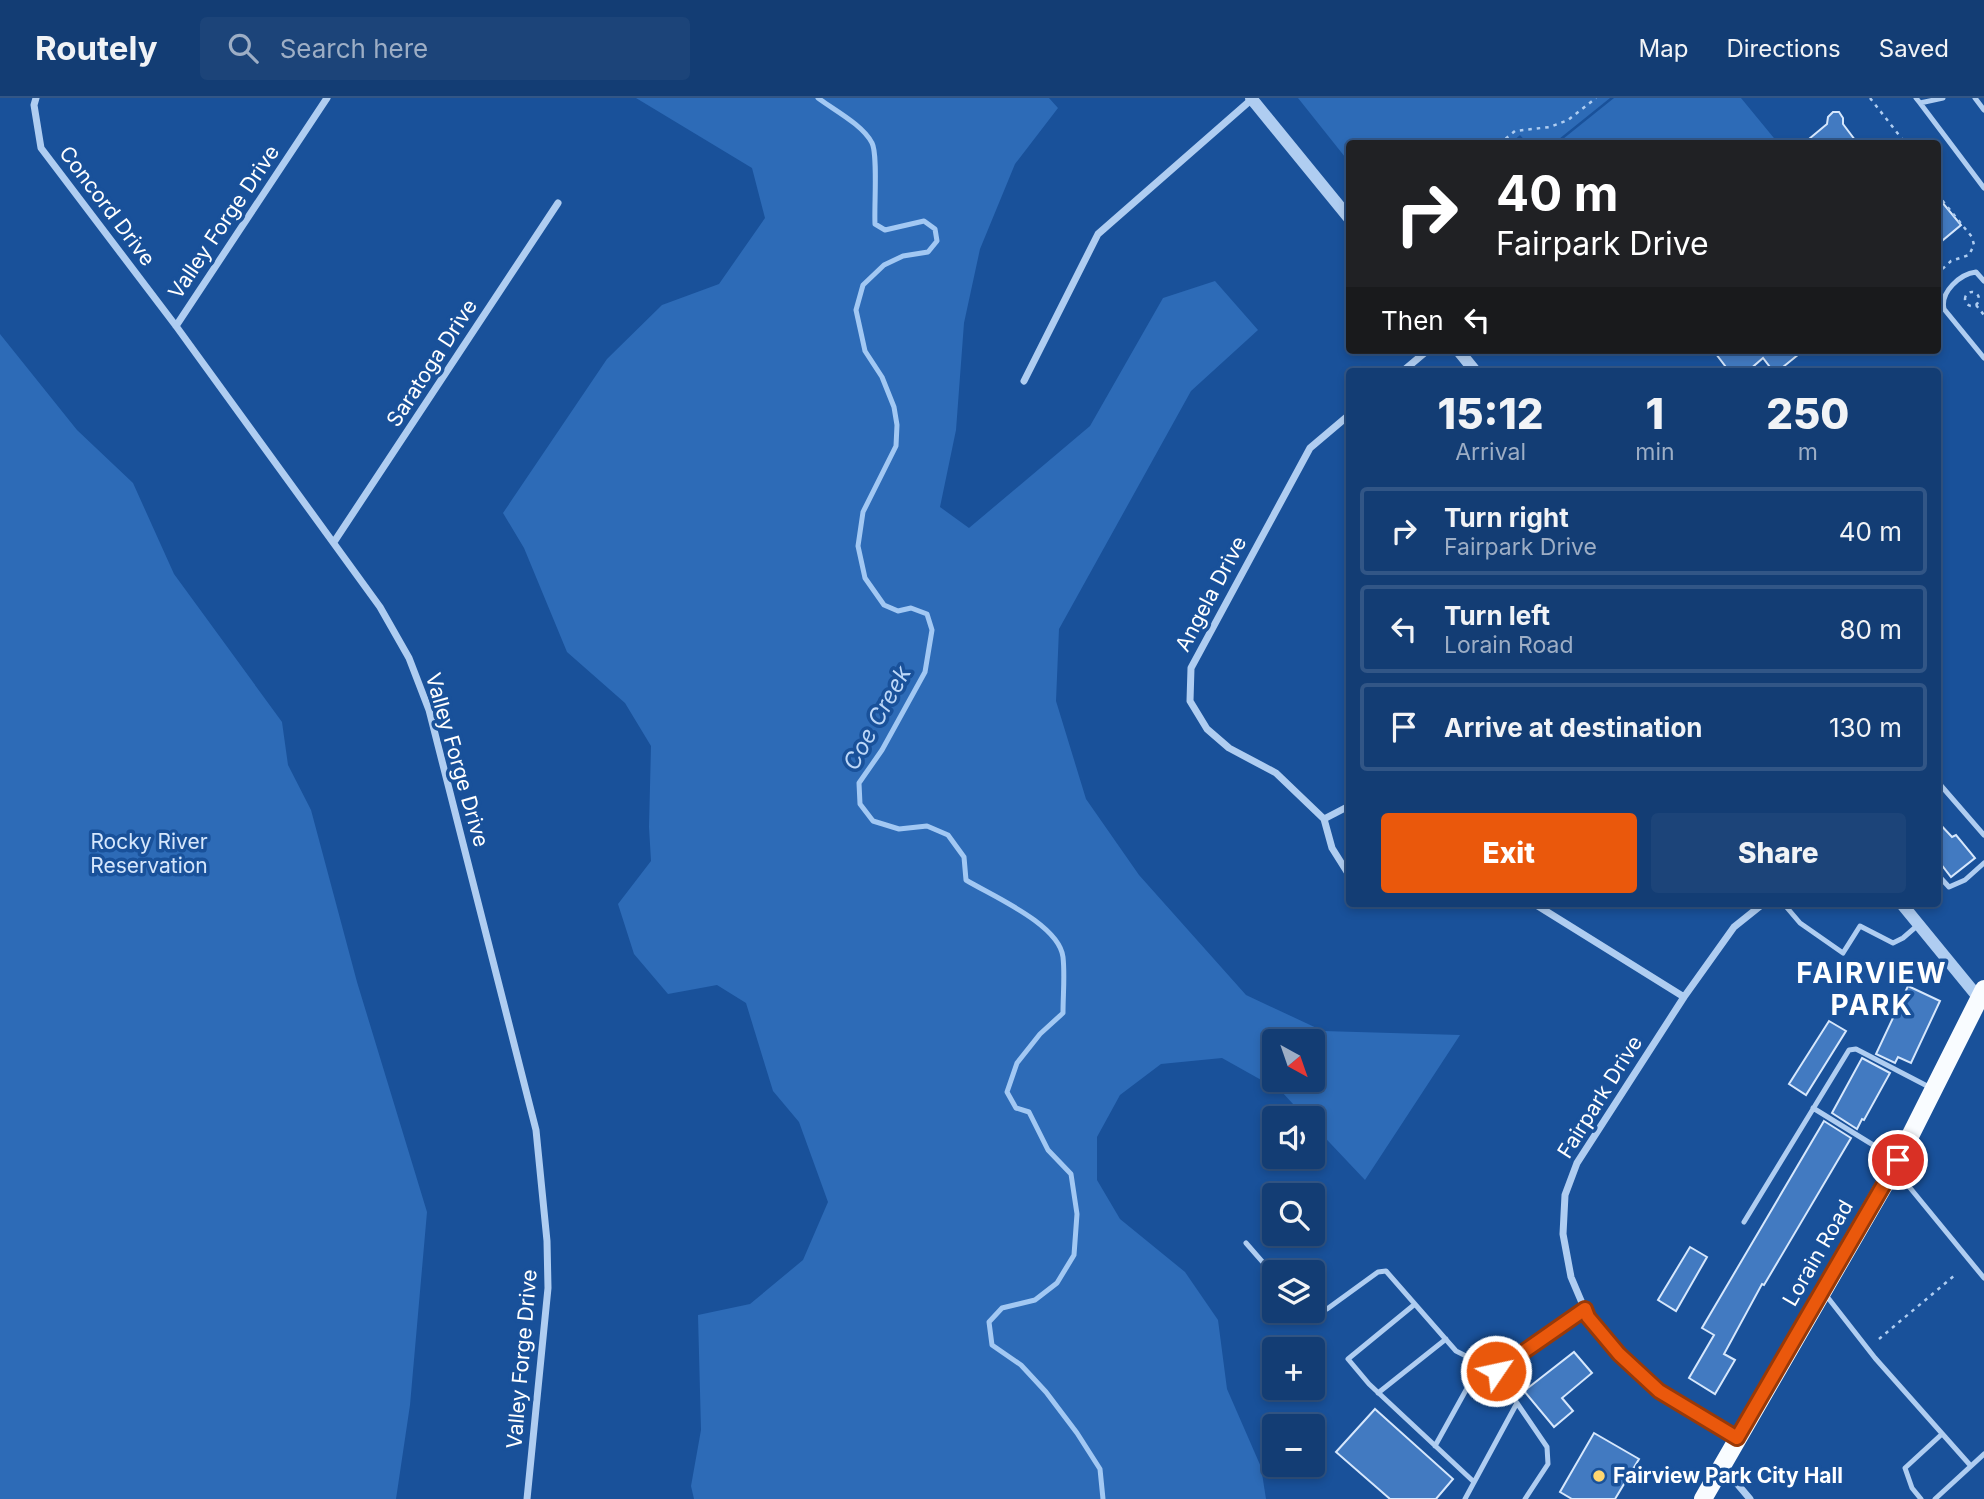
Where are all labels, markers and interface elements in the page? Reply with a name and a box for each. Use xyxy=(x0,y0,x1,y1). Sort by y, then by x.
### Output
search box xyxy=(200,17,690,80)
text: Routely xyxy=(35,28,158,68)
icon: search xyxy=(224,29,262,67)
text: Search here xyxy=(280,33,428,64)
text: Map xyxy=(1639,34,1688,63)
text: Directions xyxy=(1726,34,1841,63)
text: Saved xyxy=(1879,34,1949,63)
street label: Valley Forge Drive xyxy=(163,140,284,303)
street label: Concord Drive xyxy=(54,141,161,270)
text: 40 m xyxy=(1496,164,1619,223)
icon: right xyxy=(1381,168,1472,259)
text: Fairpark Drive xyxy=(1496,224,1709,263)
street label: Saratoga Drive xyxy=(381,294,482,431)
icon: left xyxy=(1458,301,1496,339)
text: Then xyxy=(1381,305,1444,336)
text: 15:12 xyxy=(1438,388,1544,439)
text: 1 xyxy=(1646,388,1664,439)
text: 250 xyxy=(1766,388,1849,439)
text: Arrival xyxy=(1455,438,1526,466)
text: min xyxy=(1635,438,1675,466)
text: m xyxy=(1798,438,1818,466)
text: Turn right xyxy=(1444,502,1569,533)
icon: right xyxy=(1385,512,1423,550)
text: 40 m xyxy=(1839,516,1902,547)
street label: Angela Drive xyxy=(1170,532,1251,656)
text: Fairpark Drive xyxy=(1444,533,1597,561)
text: Turn left xyxy=(1444,600,1550,631)
icon: left xyxy=(1385,610,1423,648)
text: 80 m xyxy=(1839,614,1902,645)
text: Lorain Road xyxy=(1444,631,1573,659)
water label: Coe Creek xyxy=(837,661,917,775)
street label: Valley Forge Drive xyxy=(421,670,494,850)
icon: arrive xyxy=(1385,708,1423,746)
text: Arrive at destination xyxy=(1444,712,1703,743)
text: 130 m xyxy=(1829,712,1902,743)
button: Exit xyxy=(1381,813,1637,893)
button: Share xyxy=(1651,813,1906,893)
park label: Rocky River Reservation xyxy=(90,829,208,878)
district label: FAIRVIEW PARK xyxy=(1796,956,1948,1022)
north arrow xyxy=(1262,1029,1325,1092)
map controls xyxy=(1262,1029,1325,1477)
street label: Fairpark Drive xyxy=(1552,1031,1647,1163)
button: sound xyxy=(1262,1106,1325,1169)
pin xyxy=(1868,1130,1928,1190)
icon: arrive xyxy=(1879,1141,1917,1179)
button: search xyxy=(1262,1183,1325,1246)
street label: Lorain Road xyxy=(1777,1195,1858,1310)
button: layers xyxy=(1262,1260,1325,1323)
street label: Valley Forge Drive xyxy=(501,1268,542,1450)
position arrow xyxy=(1459,1334,1533,1408)
button: + xyxy=(1262,1337,1325,1400)
button: − xyxy=(1262,1414,1325,1477)
place label: Fairview Park City Hall xyxy=(1613,1463,1843,1488)
marker: Fairview Park City Hall xyxy=(1591,1468,1607,1484)

